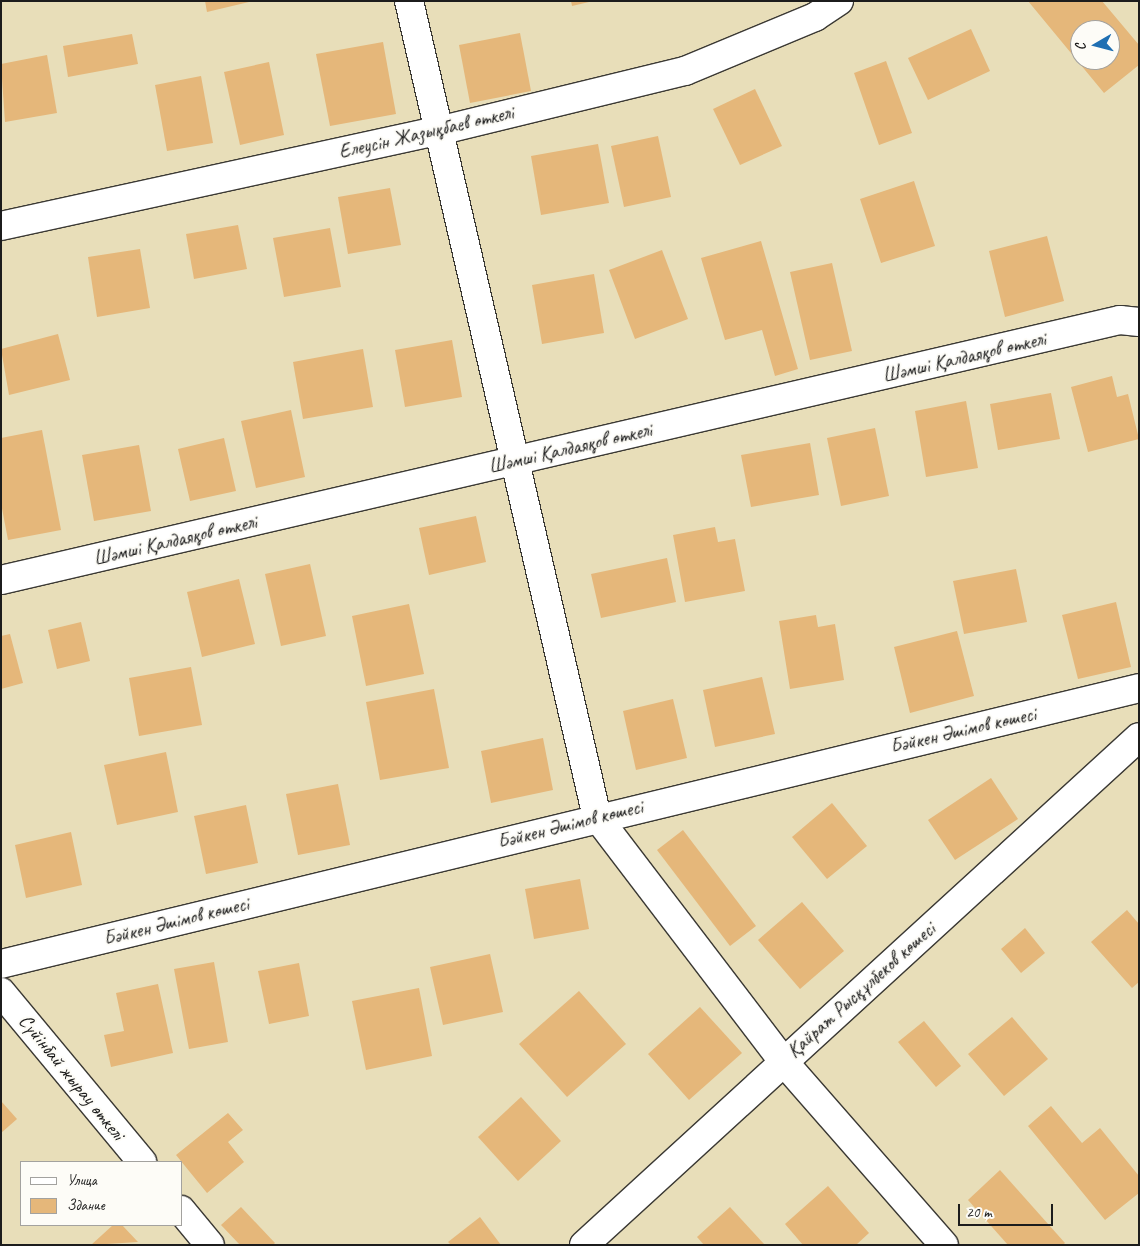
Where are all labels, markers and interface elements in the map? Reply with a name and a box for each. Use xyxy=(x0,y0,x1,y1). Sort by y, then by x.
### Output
north arrow xyxy=(1070,20,1120,70)
text: С xyxy=(1072,42,1090,52)
street label: Елеусін Жазықбаев өткелі xyxy=(337,100,515,164)
street label: Шәмші Қалдаяқов өткелі xyxy=(880,327,1048,387)
street label: Шәмші Қалдаяқов өткелі xyxy=(486,418,654,478)
street label: Шәмші Қалдаяқов өткелі xyxy=(91,510,259,570)
street label: Бәйкен Әшімов көшесі xyxy=(888,702,1038,758)
street label: Бәйкен Әшімов көшесі xyxy=(495,794,645,854)
street label: Бәйкен Әшімов көшесі xyxy=(101,891,251,951)
street label: Қайрат Рысқұлбеков көшесі xyxy=(782,917,940,1063)
street label: Сүйінбай жырау өткелі xyxy=(14,1009,130,1145)
legend xyxy=(20,1161,182,1226)
text: Улица xyxy=(67,1171,97,1190)
scale bar xyxy=(960,1194,1055,1226)
text: Здание xyxy=(67,1196,105,1215)
text: 20 m xyxy=(966,1203,992,1222)

